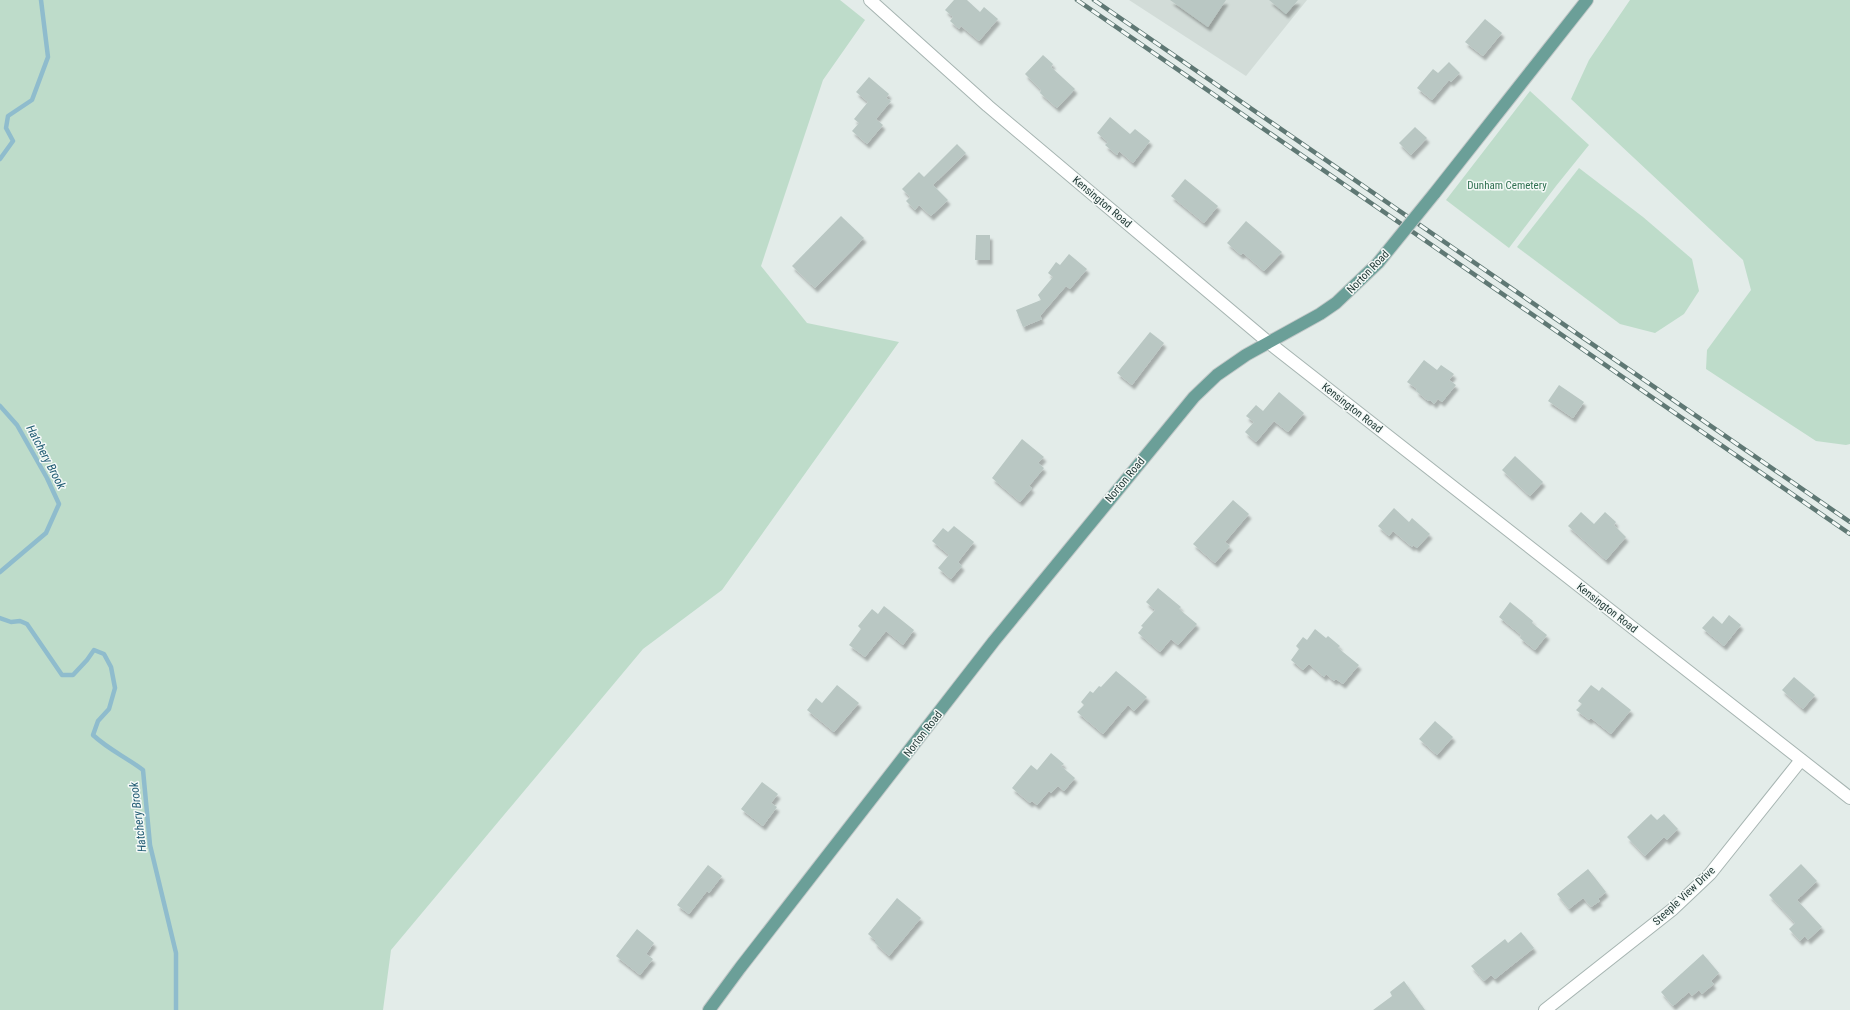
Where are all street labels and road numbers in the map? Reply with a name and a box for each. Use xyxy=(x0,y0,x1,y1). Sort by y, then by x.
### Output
street label: Kensington Road xyxy=(1070,173,1134,231)
street label: Norton Road xyxy=(1344,248,1392,296)
street label: Kensington Road xyxy=(1319,380,1385,436)
street label: Norton Road xyxy=(1102,455,1148,505)
street label: Kensington Road xyxy=(1574,580,1640,636)
street label: Norton Road xyxy=(901,708,945,760)
street label: Steeple View Drive xyxy=(1650,864,1718,928)

